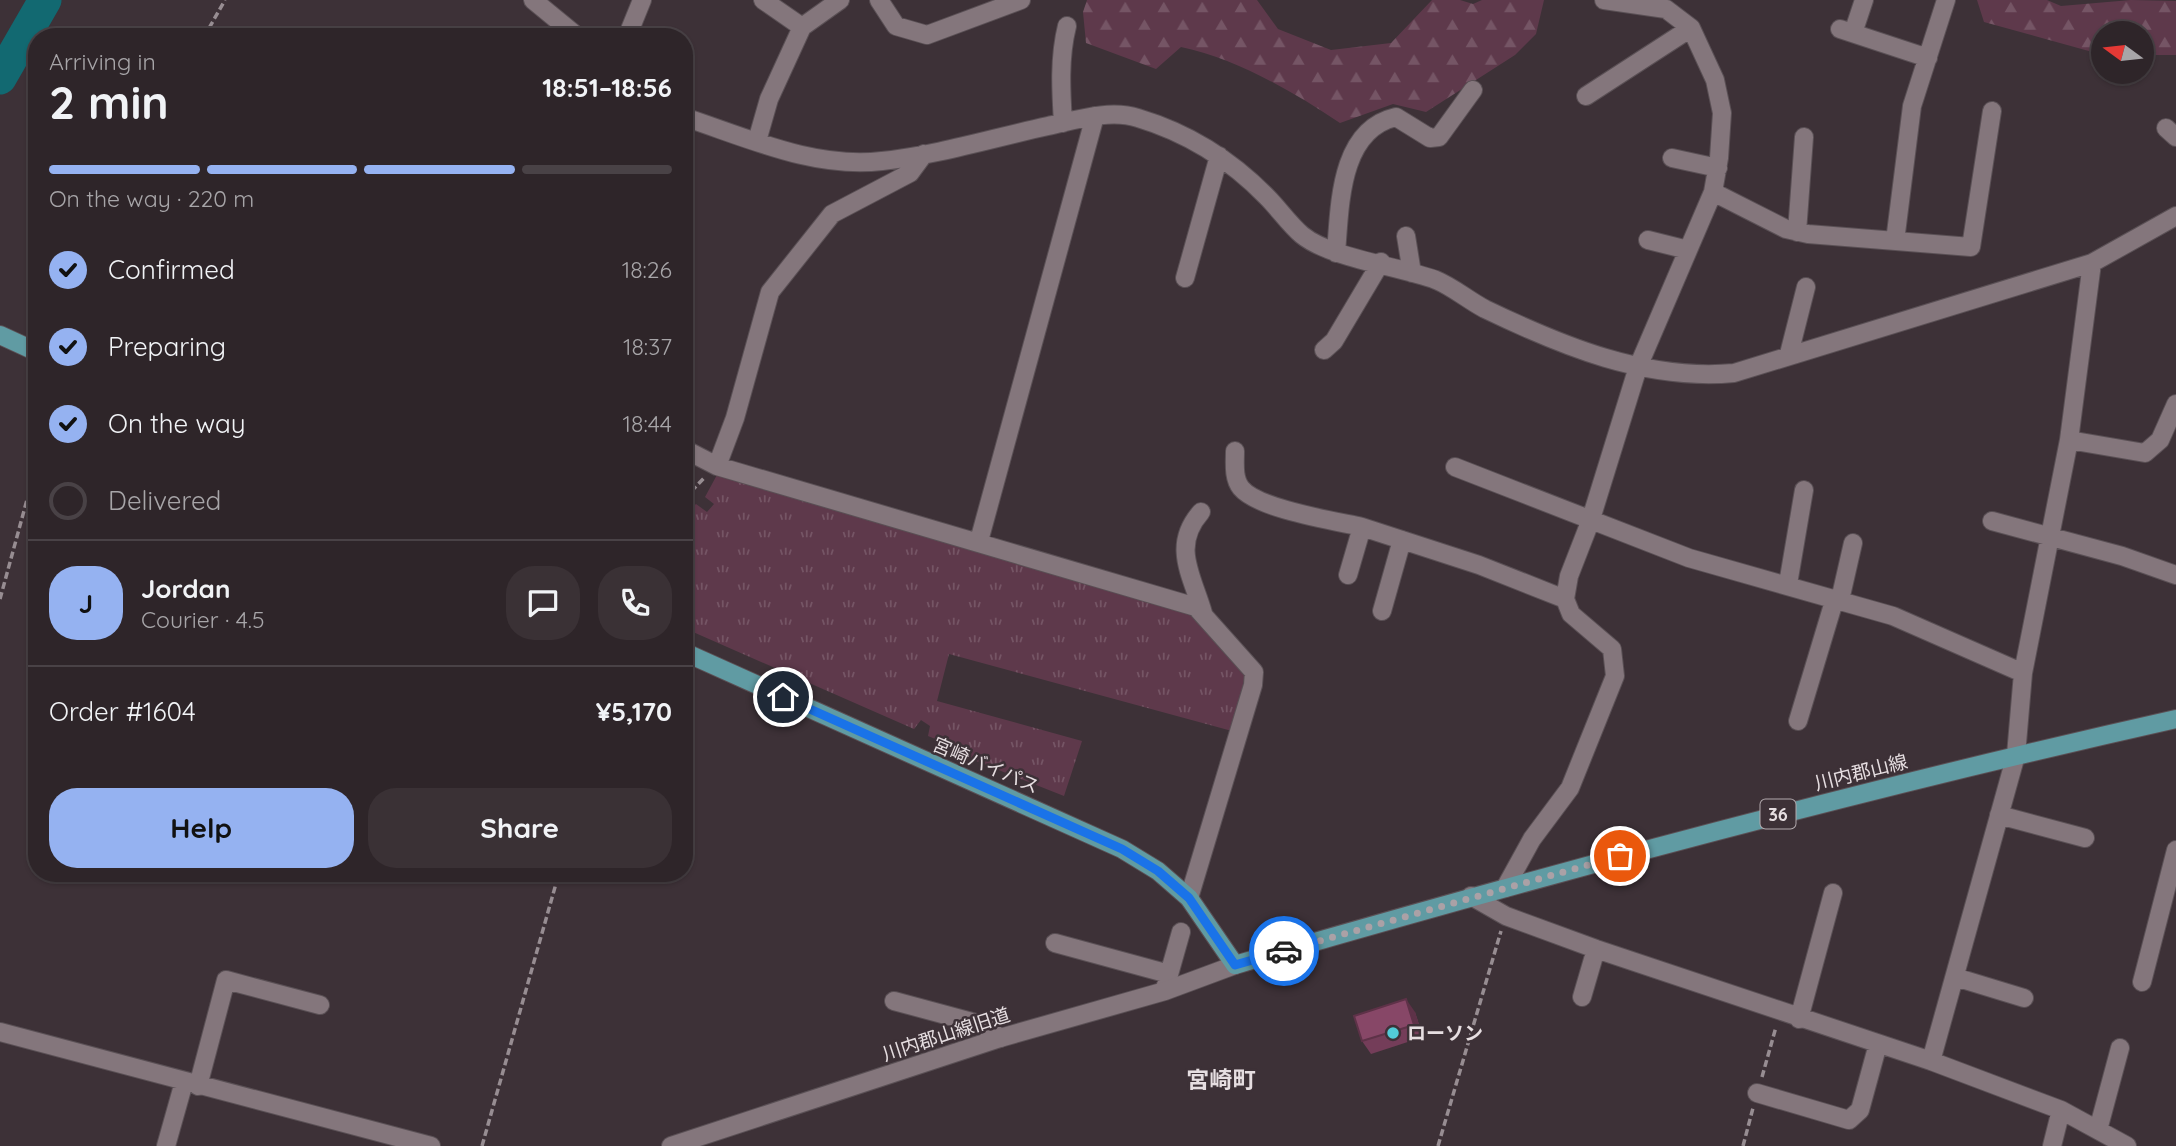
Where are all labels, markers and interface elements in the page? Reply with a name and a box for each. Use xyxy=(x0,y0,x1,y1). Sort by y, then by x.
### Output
north arrow xyxy=(2091,21,2154,84)
map controls xyxy=(2091,21,2154,84)
text: Arriving in xyxy=(49,47,156,76)
text: 18:51–18:56 xyxy=(542,71,672,104)
text: 2 min xyxy=(49,73,169,131)
text: On the way · 220 m xyxy=(49,184,254,213)
icon: check xyxy=(49,251,87,289)
text: Confirmed xyxy=(108,253,235,286)
text: 18:26 xyxy=(622,255,672,284)
icon: check xyxy=(49,328,87,366)
text: Preparing xyxy=(108,330,226,363)
text: 18:37 xyxy=(623,332,672,361)
icon: check xyxy=(49,405,87,443)
text: On the way xyxy=(108,407,246,440)
text: 18:44 xyxy=(623,409,672,438)
text: Delivered xyxy=(108,484,221,517)
button: chat xyxy=(506,566,580,640)
button: phone xyxy=(598,566,672,640)
text: Jordan xyxy=(141,572,230,605)
text: J xyxy=(79,587,93,620)
text: Courier · 4.5 xyxy=(141,605,265,634)
pin xyxy=(753,667,813,727)
icon: home xyxy=(764,678,802,716)
text: Order #1604 xyxy=(49,695,196,728)
text: ¥5,170 xyxy=(596,695,672,728)
street label: 宮崎バイパス xyxy=(929,732,1043,798)
street label: 川内郡山線 xyxy=(1812,749,1910,795)
button: Help xyxy=(49,788,354,868)
button: Share xyxy=(368,788,672,868)
road number: 36 xyxy=(1760,800,1796,828)
pin xyxy=(1590,826,1650,886)
icon: bag xyxy=(1601,837,1639,875)
courier xyxy=(1249,916,1319,986)
icon: car xyxy=(1265,932,1303,970)
street label: 川内郡山線旧道 xyxy=(879,1002,1013,1066)
place label: ローソン xyxy=(1407,1021,1483,1045)
marker: ローソン xyxy=(1385,1025,1401,1041)
district label: 宮崎町 xyxy=(1187,1065,1256,1094)

